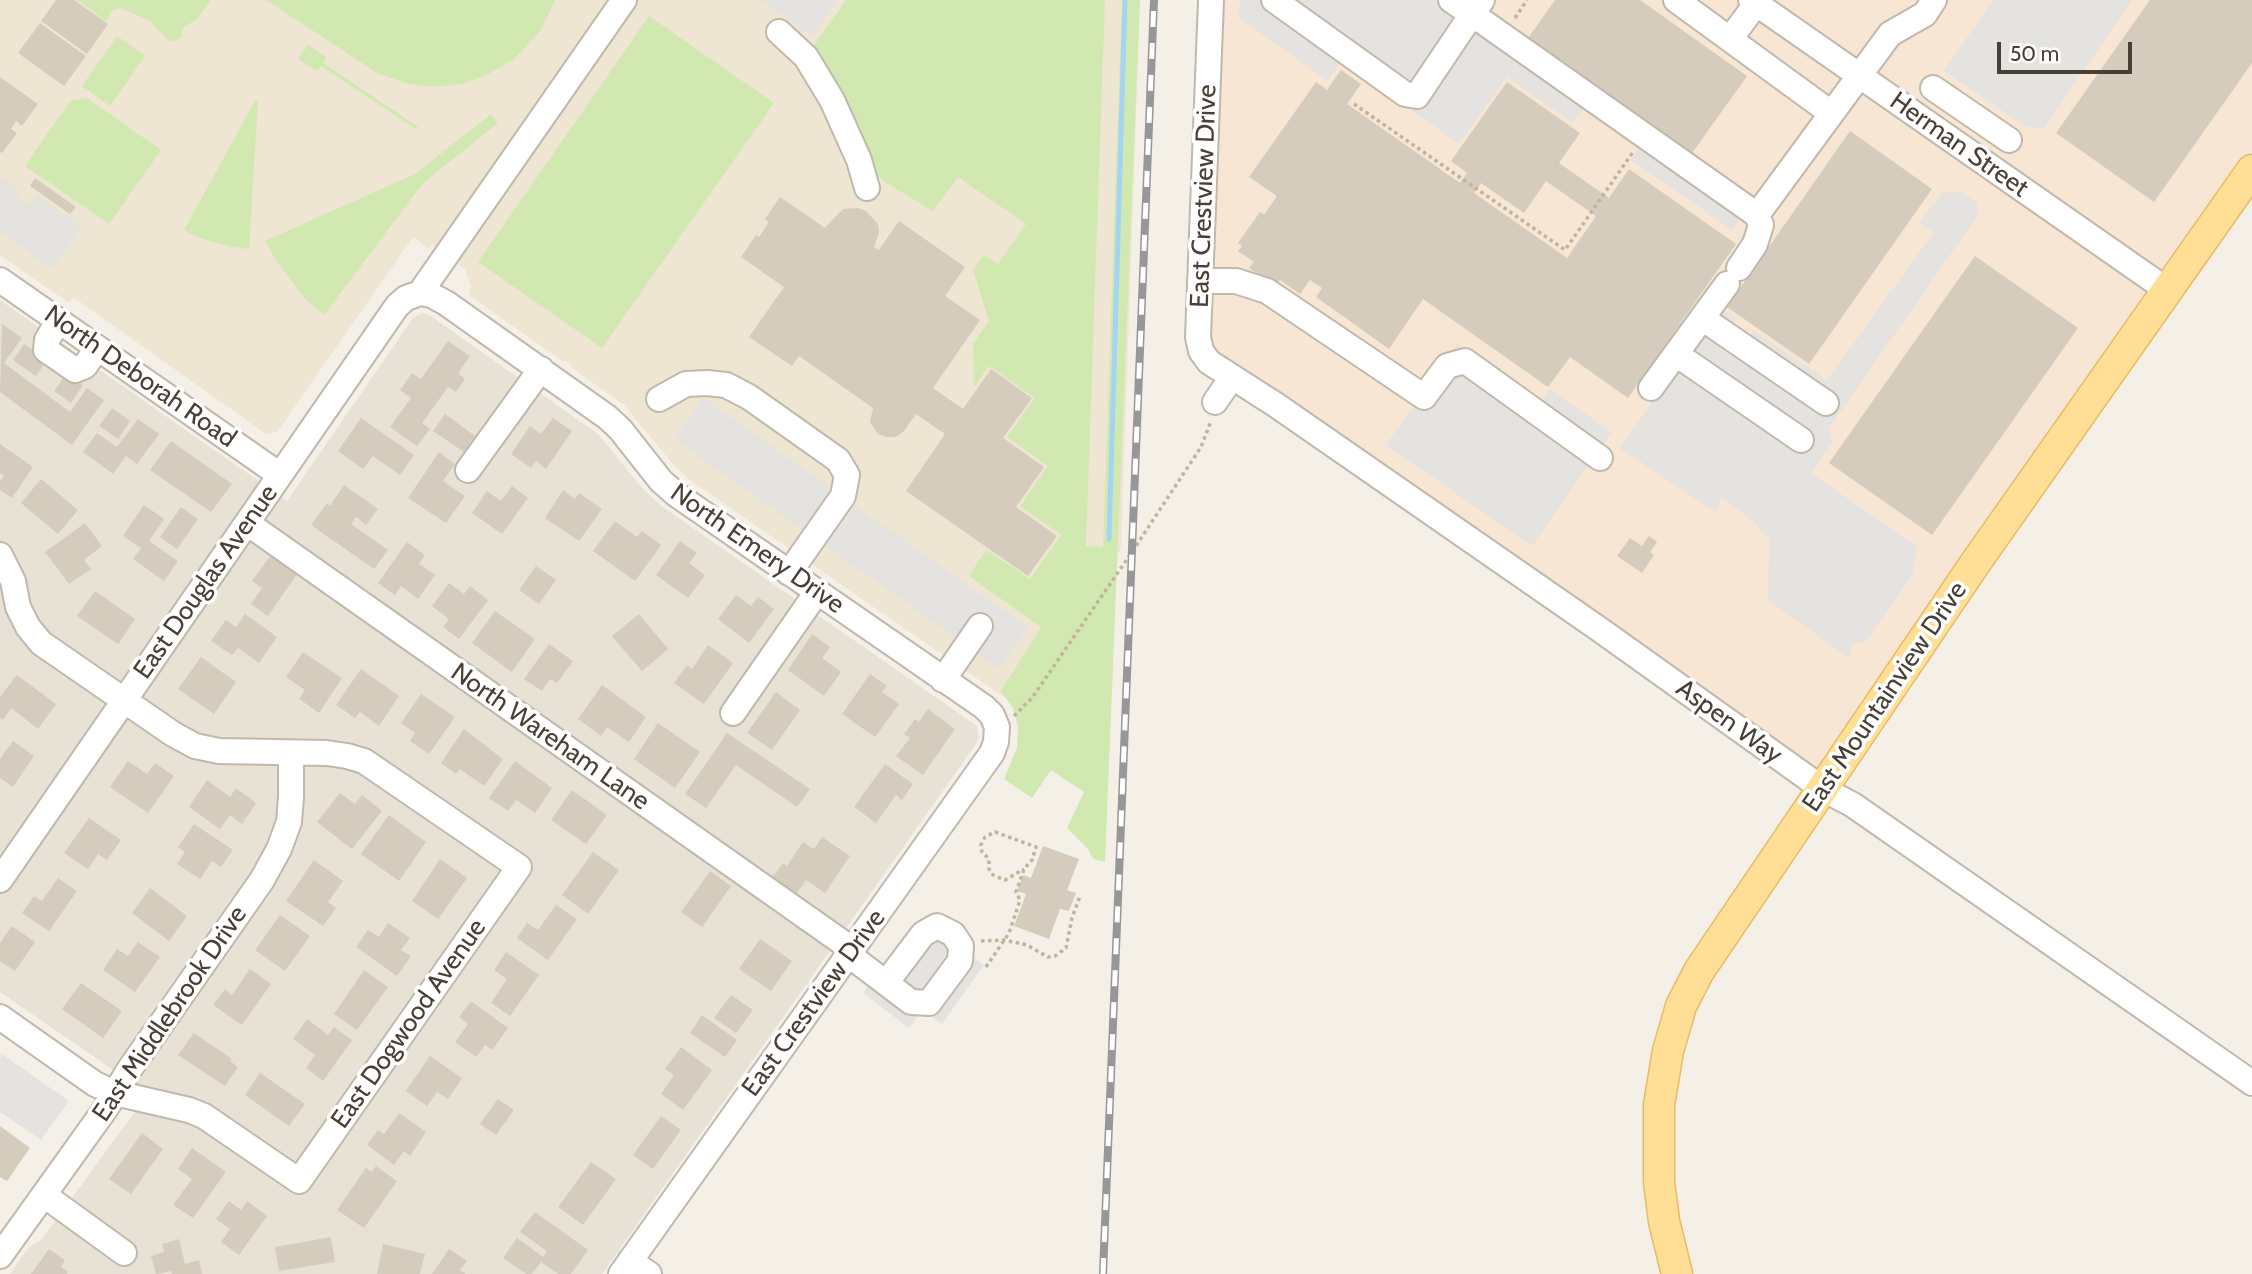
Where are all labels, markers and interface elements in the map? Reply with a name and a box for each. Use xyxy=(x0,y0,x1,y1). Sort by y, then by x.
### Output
scale bar xyxy=(2000,28,2135,72)
text: 50 m xyxy=(2010,41,2059,66)
street label: East Crestview Drive xyxy=(1185,84,1223,308)
street label: Herman Street xyxy=(1884,86,2034,204)
street label: North Deborah Road xyxy=(38,299,242,455)
street label: North Emery Drive xyxy=(664,477,850,621)
street label: East Douglas Avenue xyxy=(127,479,285,685)
street label: East Mountainview Drive xyxy=(1796,576,1974,818)
street label: North Wareham Lane xyxy=(445,657,655,817)
street label: Aspen Way xyxy=(1670,673,1788,771)
street label: East Middlebrook Drive xyxy=(86,900,254,1128)
street label: East Crestview Drive xyxy=(736,903,892,1103)
street label: East Dogwood Avenue xyxy=(325,913,493,1135)

